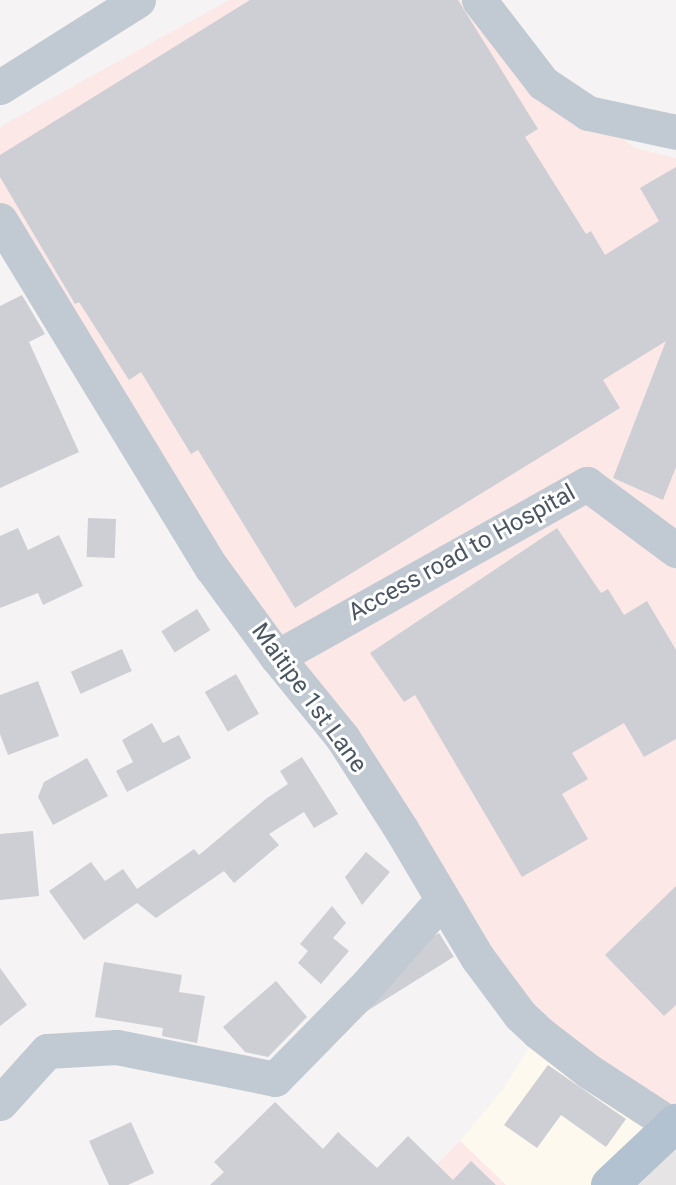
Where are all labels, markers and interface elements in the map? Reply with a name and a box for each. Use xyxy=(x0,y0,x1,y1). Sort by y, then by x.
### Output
street label: Access road to Hospital xyxy=(344,479,580,627)
street label: Maitipe 1st Lane xyxy=(245,618,373,778)

